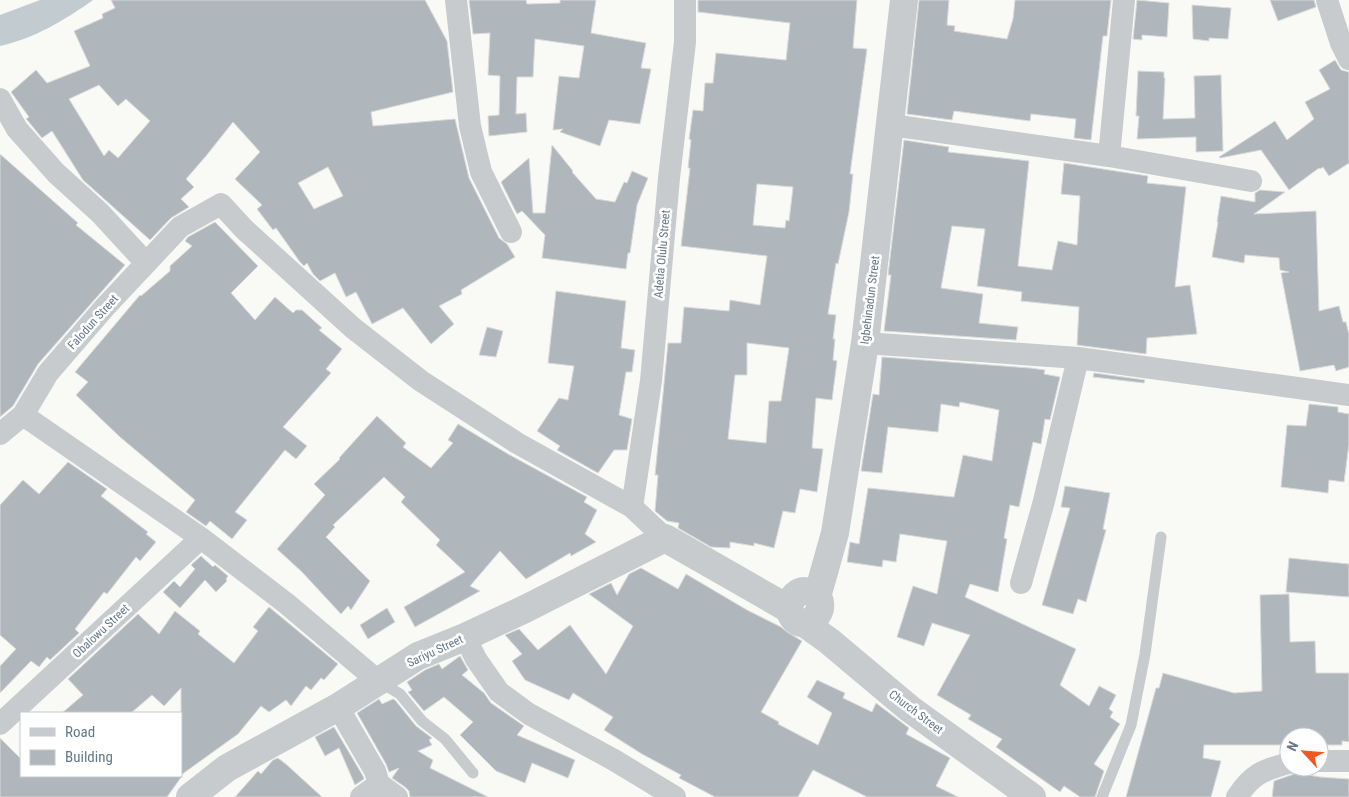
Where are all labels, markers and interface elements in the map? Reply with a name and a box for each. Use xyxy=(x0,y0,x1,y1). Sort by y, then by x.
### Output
street label: Adetia Olulu Street xyxy=(651,209,673,299)
street label: Igbehinadun Street xyxy=(858,255,882,345)
street label: Falodun Street xyxy=(65,292,121,352)
street label: Obalowu Street xyxy=(70,601,132,661)
street label: Sariyu Street xyxy=(405,632,466,670)
street label: Church Street xyxy=(886,687,946,737)
legend xyxy=(20,712,182,777)
text: Road xyxy=(65,723,95,741)
north arrow xyxy=(1279,727,1329,777)
text: N xyxy=(1283,739,1301,754)
text: Building xyxy=(65,748,113,766)

